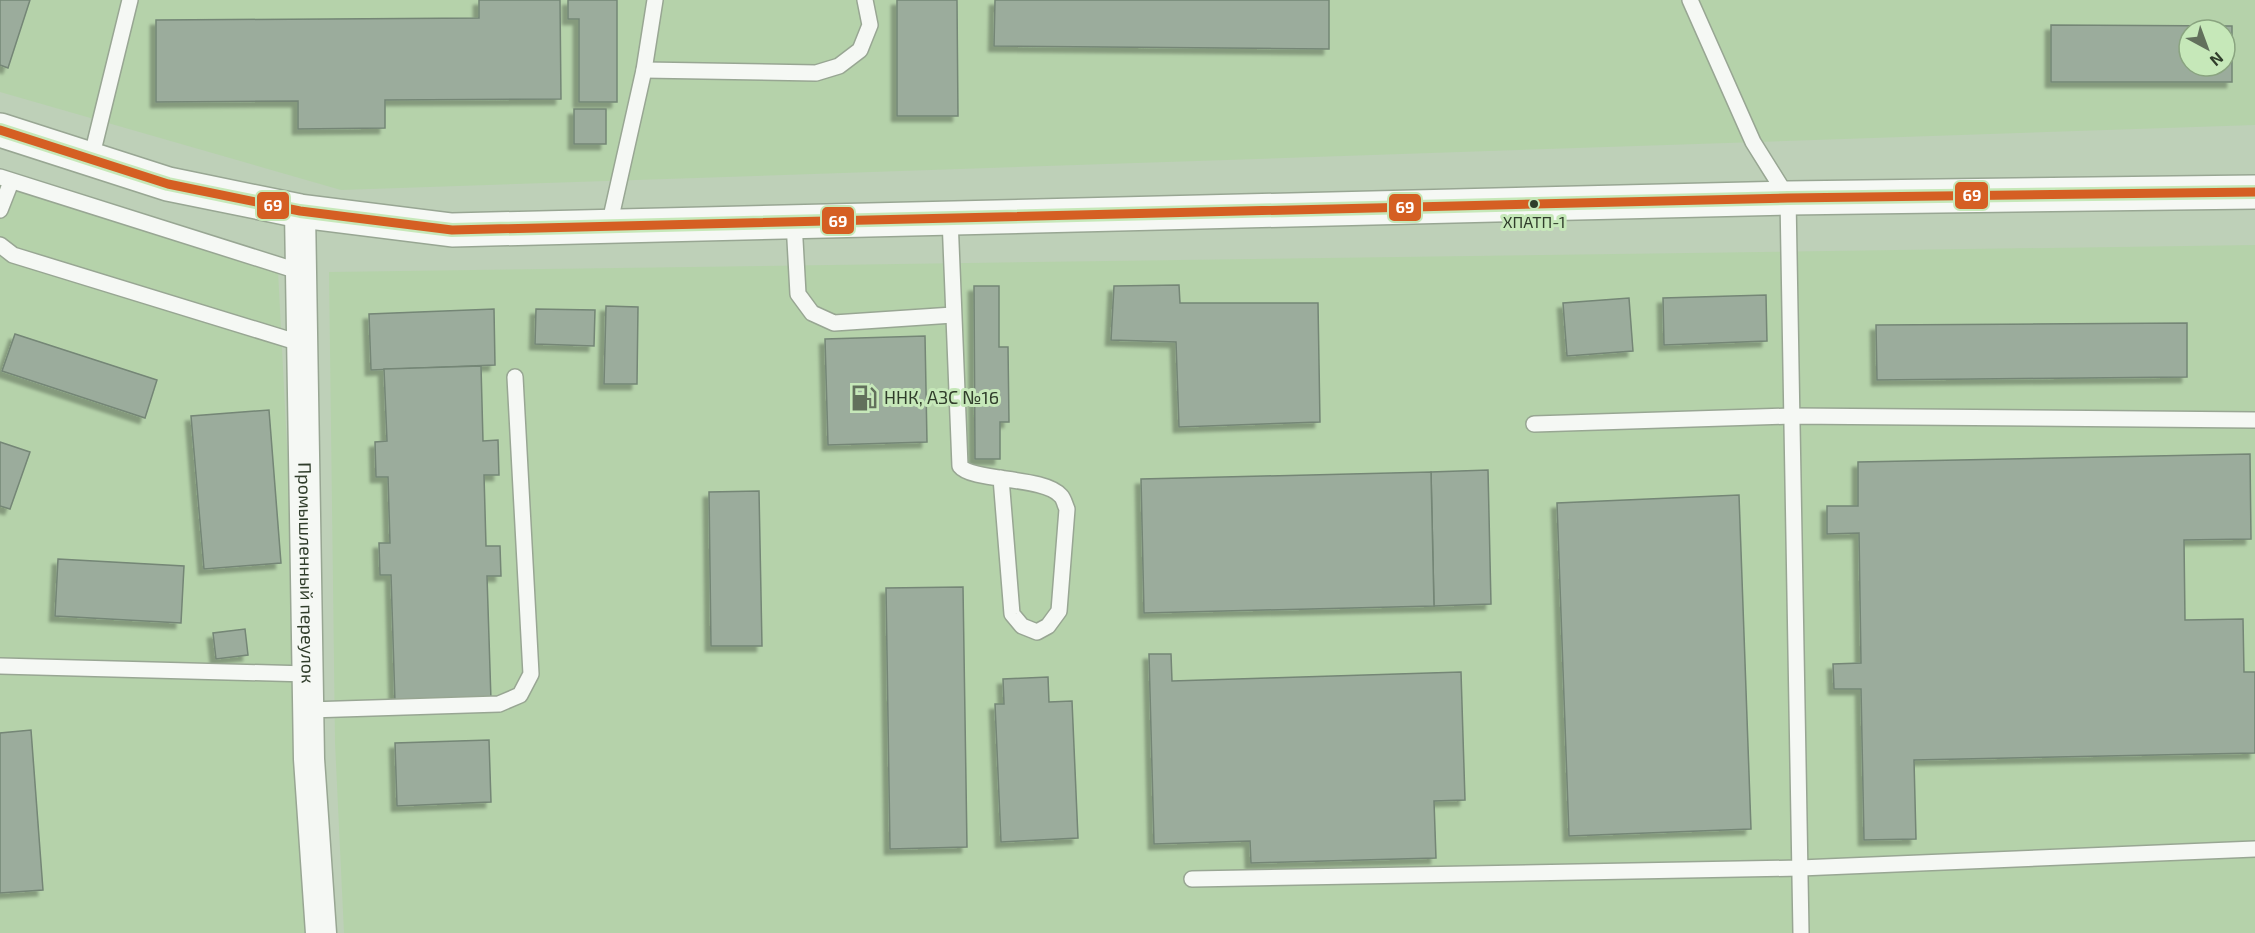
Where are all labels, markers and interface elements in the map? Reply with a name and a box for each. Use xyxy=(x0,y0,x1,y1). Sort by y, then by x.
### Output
north arrow xyxy=(2177,18,2237,78)
text: N xyxy=(2207,49,2228,71)
line badge: 69 xyxy=(1954,181,1989,210)
text: 69 xyxy=(1963,185,1981,204)
line badge: 69 xyxy=(256,191,290,220)
line badge: 69 xyxy=(1388,193,1422,222)
text: 69 xyxy=(264,195,282,214)
text: 69 xyxy=(1396,197,1414,216)
marker: ХПАТП-1 xyxy=(1528,198,1540,210)
line badge: 69 xyxy=(821,206,855,235)
text: 69 xyxy=(829,211,847,230)
place label: ХПАТП-1 xyxy=(1503,212,1565,231)
fuel station icon: ННК, АЗС №16 xyxy=(849,383,879,413)
place label: ННК, АЗС №16 xyxy=(884,386,999,408)
street label: Промышленный переулок xyxy=(294,462,320,684)

